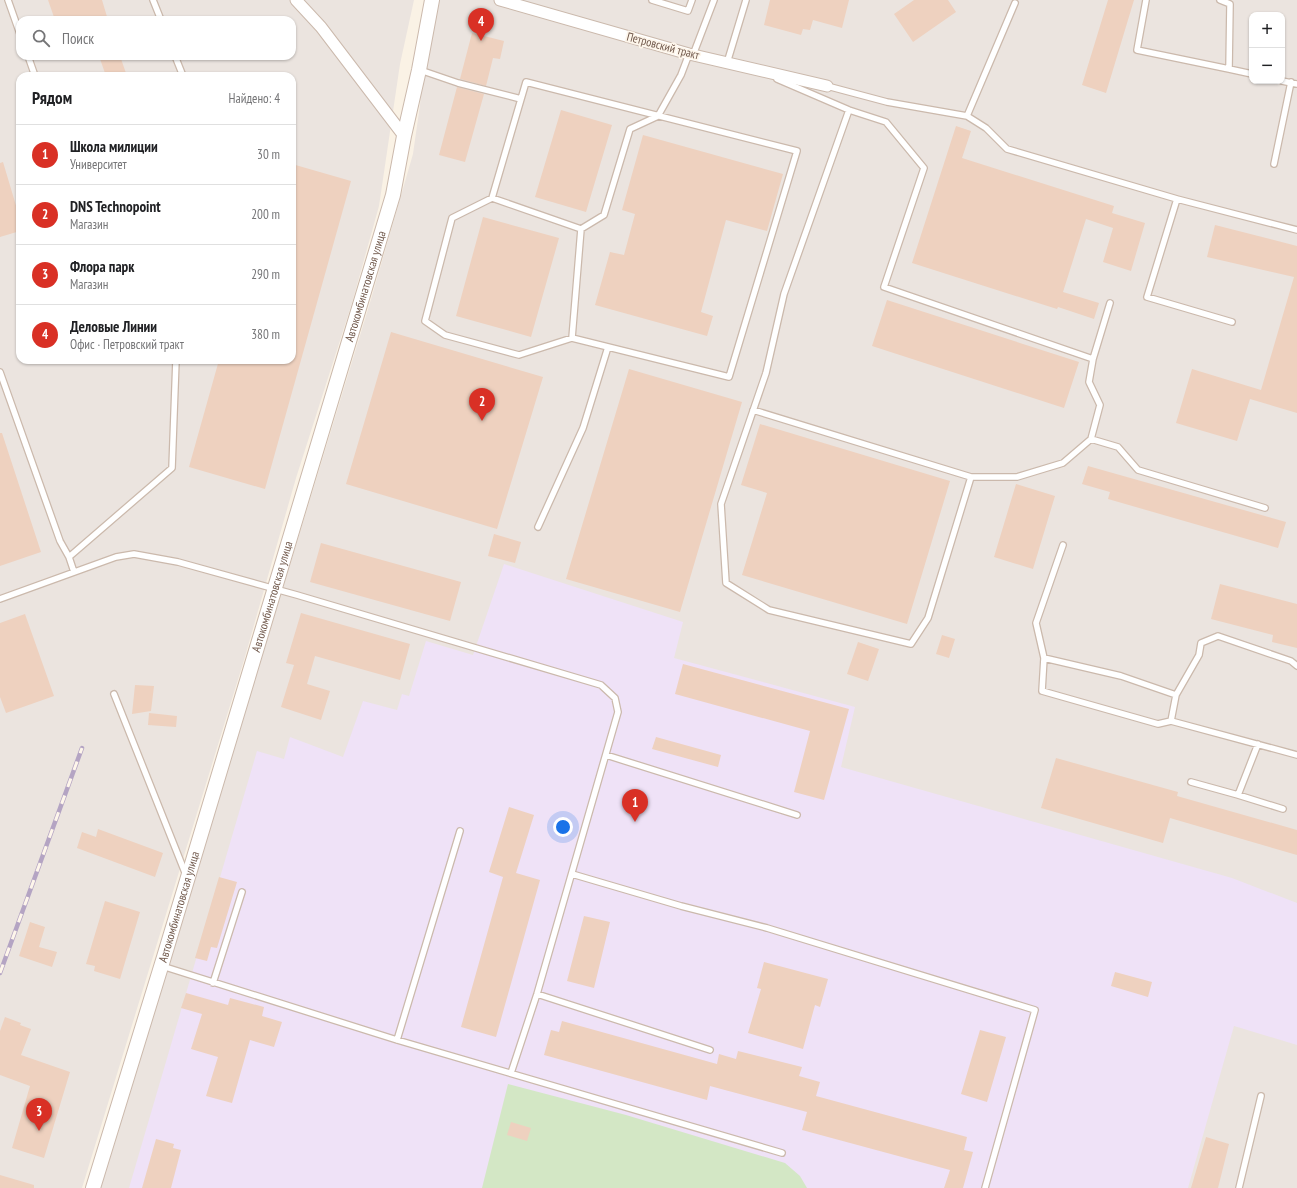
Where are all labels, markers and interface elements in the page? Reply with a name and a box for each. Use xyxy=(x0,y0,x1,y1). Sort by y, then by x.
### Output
pin: 4 xyxy=(468,8,494,41)
map controls xyxy=(1249,12,1285,84)
button: + xyxy=(1249,12,1285,48)
search box xyxy=(16,16,296,60)
icon: search xyxy=(30,27,52,49)
text: Поиск xyxy=(62,29,94,48)
street label: Петровский тракт xyxy=(625,29,701,62)
button: − xyxy=(1249,48,1285,84)
text: Рядом xyxy=(32,87,72,109)
text: Найдено: 4 xyxy=(229,90,280,107)
text: Школа милиции xyxy=(70,137,158,156)
text: 1 xyxy=(42,146,48,163)
text: 30 m xyxy=(257,146,280,163)
text: Университет xyxy=(70,156,127,173)
text: DNS Technopoint xyxy=(70,197,161,216)
text: 2 xyxy=(42,206,48,223)
text: 200 m xyxy=(251,206,280,223)
text: Магазин xyxy=(70,216,108,233)
street label: Автокомбинатовская улица xyxy=(341,229,389,343)
text: Флора парк xyxy=(70,257,134,276)
text: 3 xyxy=(42,266,48,283)
text: 290 m xyxy=(251,266,280,283)
text: Магазин xyxy=(70,276,108,293)
text: Деловые Линии xyxy=(70,317,157,336)
text: 4 xyxy=(42,326,48,343)
text: 380 m xyxy=(251,326,280,343)
text: Офис · Петровский тракт xyxy=(70,336,184,353)
pin: 2 xyxy=(469,388,495,421)
street label: Автокомбинатовская улица xyxy=(248,539,296,654)
pin: 1 xyxy=(622,789,648,822)
your location xyxy=(553,817,573,837)
street label: Автокомбинатовская улица xyxy=(155,849,202,964)
pin: 3 xyxy=(26,1098,52,1131)

